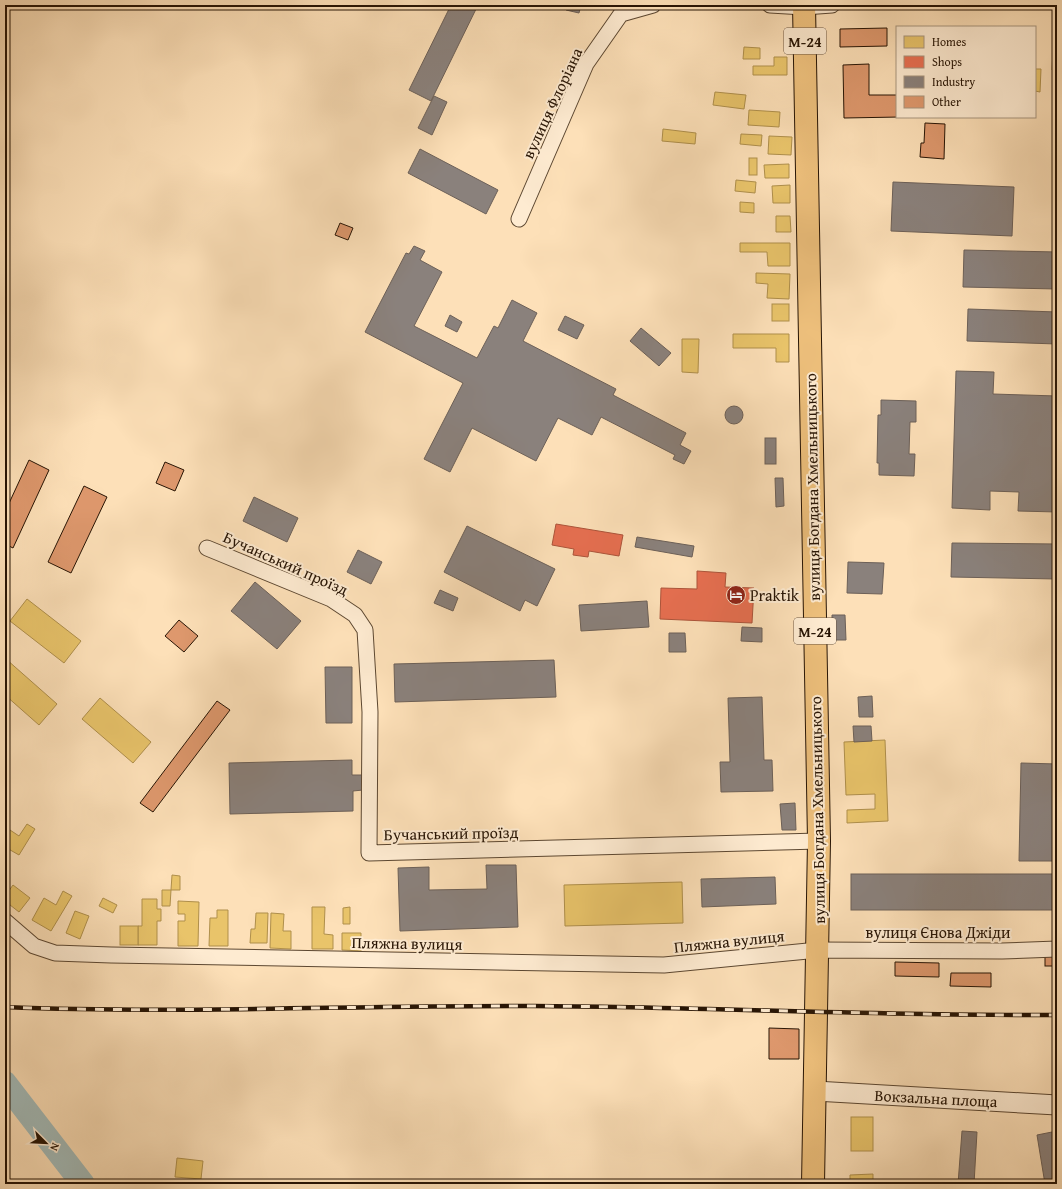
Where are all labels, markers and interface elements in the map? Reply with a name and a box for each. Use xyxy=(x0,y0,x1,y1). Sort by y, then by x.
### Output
legend xyxy=(896,26,1036,118)
road number: М-24 xyxy=(784,28,826,54)
text: Homes xyxy=(932,33,967,50)
street label: вулиця Флоріана xyxy=(516,43,588,162)
text: Shops xyxy=(932,53,962,70)
text: Industry xyxy=(932,73,975,90)
text: Other xyxy=(932,93,961,110)
street label: вулиця Богдана Хмельницького xyxy=(798,373,826,601)
street label: Бучанський проїзд xyxy=(220,525,353,601)
place label: Praktik xyxy=(750,583,800,607)
hotel icon: Praktik xyxy=(725,584,747,606)
road number: М-24 xyxy=(794,618,836,644)
street label: вулиця Богдана Хмельницького xyxy=(803,696,831,924)
street label: Бучанський проїзд xyxy=(384,820,519,846)
street label: вулиця Єнова Джіди xyxy=(866,920,1011,944)
street label: Пляжна вулиця xyxy=(673,923,785,959)
street label: Пляжна вулиця xyxy=(351,930,463,956)
street label: Вокзальна площа xyxy=(874,1083,998,1113)
north arrow xyxy=(26,1123,66,1163)
text: N xyxy=(46,1140,64,1154)

